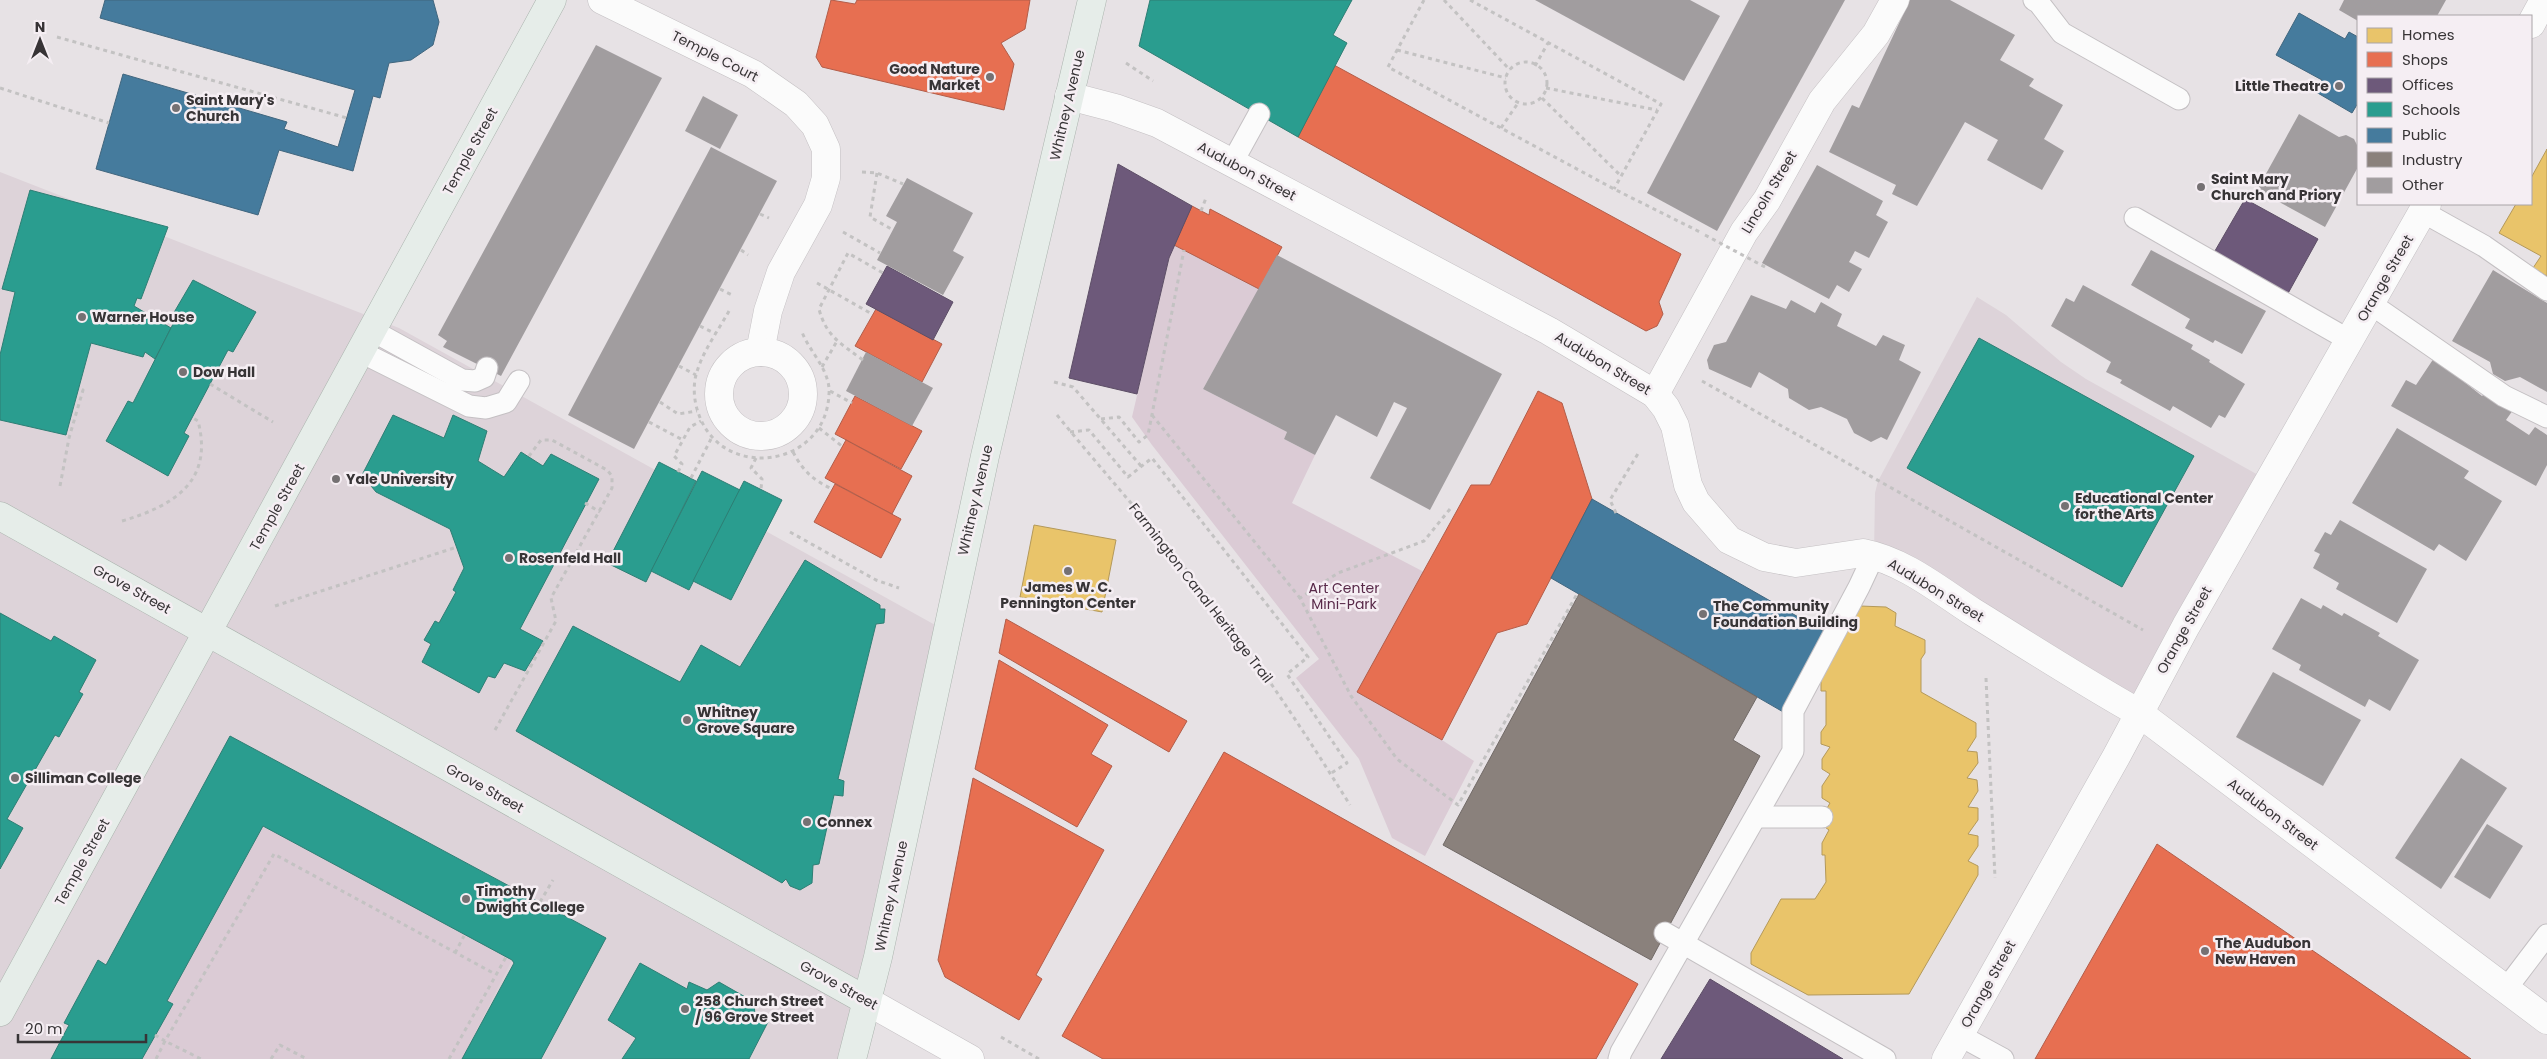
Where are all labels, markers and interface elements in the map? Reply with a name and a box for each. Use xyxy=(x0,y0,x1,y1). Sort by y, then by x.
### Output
north arrow xyxy=(15,15,65,65)
legend xyxy=(2357,15,2532,205)
text: N xyxy=(35,17,45,37)
text: Homes xyxy=(2402,24,2455,45)
street label: Temple Court xyxy=(668,26,762,86)
street label: Whitney Avenue xyxy=(1045,47,1090,162)
text: Shops xyxy=(2402,49,2448,70)
place label: Good Nature Market xyxy=(889,59,980,95)
marker: Good Nature Market xyxy=(984,71,996,83)
text: Offices xyxy=(2402,74,2454,95)
place label: Little Theatre xyxy=(2235,76,2329,96)
marker: Little Theatre xyxy=(2333,80,2345,92)
place label: Saint Mary's Church xyxy=(186,90,275,126)
text: Schools xyxy=(2402,99,2460,120)
marker: Saint Mary's Church xyxy=(170,102,182,114)
street label: Temple Street xyxy=(438,104,502,198)
text: Public xyxy=(2402,124,2447,145)
street label: Audubon Street xyxy=(1194,137,1300,205)
street label: Lincoln Street xyxy=(1736,147,1802,237)
text: Industry xyxy=(2402,149,2463,170)
place label: Saint Mary Church and Priory xyxy=(2211,169,2342,205)
text: Other xyxy=(2402,174,2444,195)
marker: Saint Mary Church and Priory xyxy=(2195,181,2207,193)
street label: Orange Street xyxy=(2352,231,2418,325)
place label: Warner House xyxy=(92,307,195,327)
marker: Warner House xyxy=(76,311,88,323)
street label: Audubon Street xyxy=(1551,326,1655,400)
place label: Dow Hall xyxy=(193,362,255,382)
marker: Dow Hall xyxy=(177,366,189,378)
street label: Whitney Avenue xyxy=(953,442,998,557)
street label: Temple Street xyxy=(245,460,309,554)
place label: Yale University xyxy=(346,469,454,489)
marker: Yale University xyxy=(330,473,342,485)
place label: Educational Center for the Arts xyxy=(2075,488,2213,524)
street label: Farmington Canal Heritage Trail xyxy=(1124,499,1278,687)
marker: Educational Center for the Arts xyxy=(2059,500,2071,512)
place label: Rosenfeld Hall xyxy=(519,548,621,568)
marker: Rosenfeld Hall xyxy=(503,552,515,564)
street label: Audubon Street xyxy=(1884,553,1988,627)
street label: Grove Street xyxy=(89,559,175,619)
marker: James W. C. Pennington Center xyxy=(1062,565,1074,577)
place label: James W. C. Pennington Center xyxy=(1000,577,1136,613)
park label: Art Center Mini-Park xyxy=(1309,578,1379,614)
street label: Orange Street xyxy=(2152,583,2216,677)
place label: The Community Foundation Building xyxy=(1713,596,1858,632)
marker: The Community Foundation Building xyxy=(1697,608,1709,620)
place label: Whitney Grove Square xyxy=(697,702,795,738)
marker: Whitney Grove Square xyxy=(681,714,693,726)
street label: Grove Street xyxy=(442,758,528,818)
place label: Silliman College xyxy=(25,768,142,788)
marker: Silliman College xyxy=(9,772,21,784)
street label: Audubon Street xyxy=(2223,773,2323,855)
place label: Connex xyxy=(817,812,873,832)
street label: Temple Street xyxy=(50,815,114,909)
marker: Connex xyxy=(801,816,813,828)
street label: Whitney Avenue xyxy=(869,838,913,953)
place label: Timothy Dwight College xyxy=(476,881,585,917)
marker: Timothy Dwight College xyxy=(460,893,472,905)
place label: The Audubon New Haven xyxy=(2215,933,2311,969)
street label: Orange Street xyxy=(1956,937,2020,1031)
marker: The Audubon New Haven xyxy=(2199,945,2211,957)
street label: Grove Street xyxy=(796,955,882,1015)
place label: 258 Church Street / 96 Grove Street xyxy=(695,991,824,1027)
marker: 258 Church Street / 96 Grove Street xyxy=(679,1003,691,1015)
scale bar xyxy=(18,1012,145,1044)
text: 20 m xyxy=(25,1018,63,1039)

